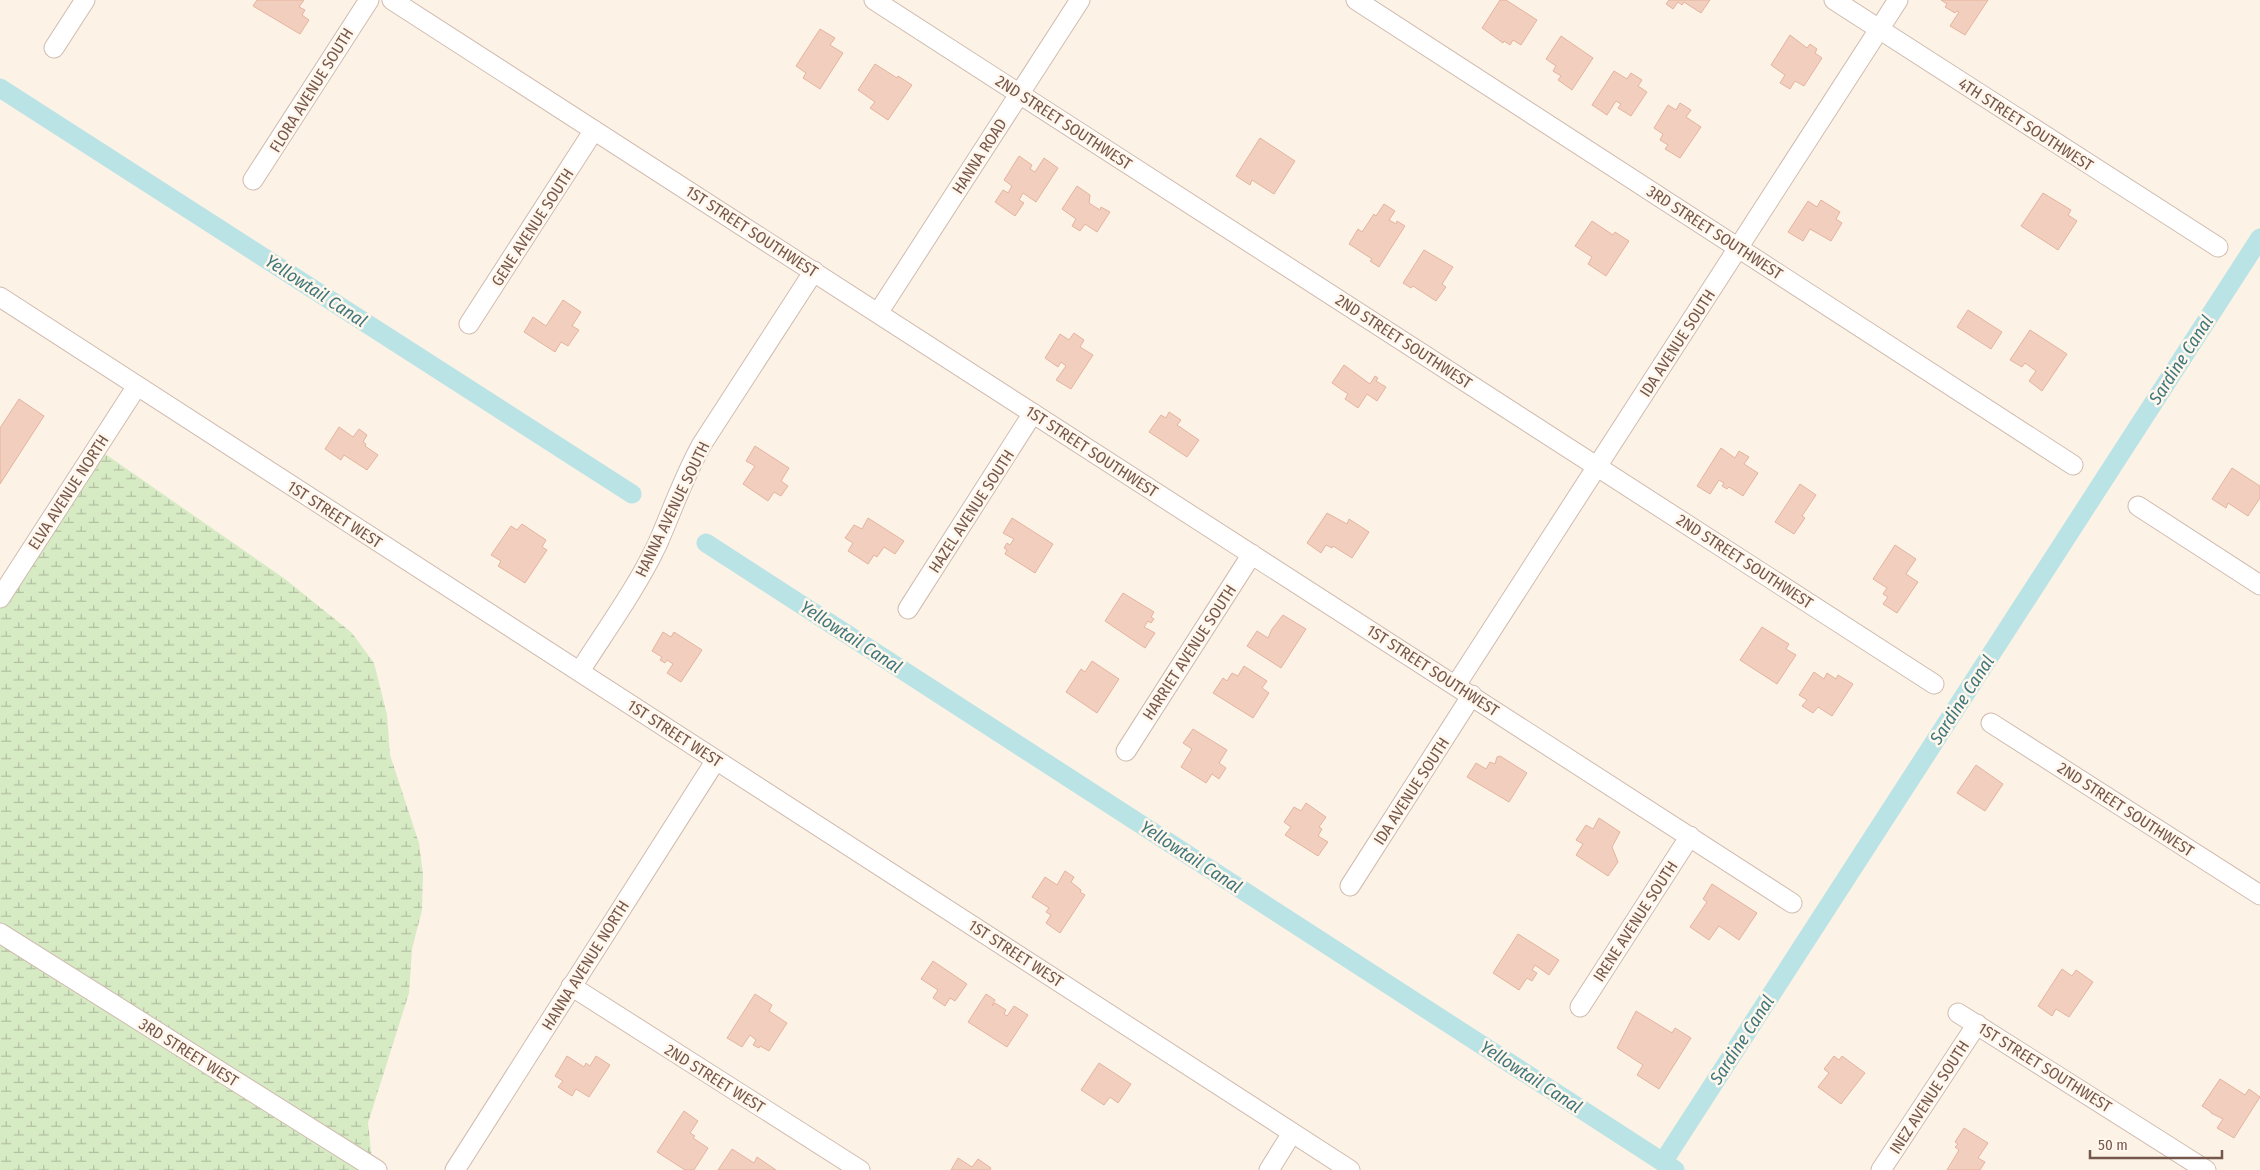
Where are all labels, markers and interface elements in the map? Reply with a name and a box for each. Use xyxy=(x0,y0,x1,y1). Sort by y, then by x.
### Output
street label: FLORA AVENUE SOUTH xyxy=(265,25,357,156)
street label: 2ND STREET SOUTHWEST xyxy=(992,71,1136,174)
street label: 4TH STREET SOUTHWEST xyxy=(1955,74,2097,175)
street label: HANNA ROAD xyxy=(948,115,1011,197)
street label: GENE AVENUE SOUTH xyxy=(487,165,578,290)
street label: 1ST STREET SOUTHWEST xyxy=(682,182,822,282)
street label: 3RD STREET SOUTHWEST xyxy=(1643,182,1787,284)
water label: Yellowtail Canal xyxy=(261,250,371,332)
street label: IDA AVENUE SOUTH xyxy=(1636,286,1719,401)
street label: 2ND STREET SOUTHWEST xyxy=(1332,290,1476,393)
water label: Sardine Canal xyxy=(2144,311,2218,409)
street label: 1ST STREET SOUTHWEST xyxy=(1022,402,1162,502)
street label: ELVA AVENUE NORTH xyxy=(24,431,113,553)
street label: HANNA AVENUE SOUTH xyxy=(631,438,714,580)
street label: HAZEL AVENUE SOUTH xyxy=(925,446,1018,576)
street label: 1ST STREET WEST xyxy=(284,477,386,552)
street label: 2ND STREET SOUTHWEST xyxy=(1673,510,1817,613)
street label: HARRIET AVENUE SOUTH xyxy=(1139,581,1240,723)
water label: Yellowtail Canal xyxy=(796,596,906,678)
street label: 1ST STREET SOUTHWEST xyxy=(1363,621,1503,721)
water label: Sardine Canal xyxy=(1925,651,1999,749)
street label: 1ST STREET WEST xyxy=(624,696,726,771)
street label: IDA AVENUE SOUTH xyxy=(1370,734,1453,849)
street label: 2ND STREET SOUTHWEST xyxy=(2054,758,2198,861)
water label: Yellowtail Canal xyxy=(1136,816,1246,898)
street label: IRENE AVENUE SOUTH xyxy=(1589,857,1682,985)
street label: HANNA AVENUE NORTH xyxy=(538,897,633,1034)
street label: 1ST STREET WEST xyxy=(965,916,1067,991)
water label: Sardine Canal xyxy=(1705,991,1779,1089)
street label: 3RD STREET WEST xyxy=(136,1014,242,1091)
street label: 1ST STREET SOUTHWEST xyxy=(1975,1019,2115,1117)
water label: Yellowtail Canal xyxy=(1476,1036,1586,1118)
street label: INEZ AVENUE SOUTH xyxy=(1886,1037,1973,1158)
street label: 2ND STREET WEST xyxy=(661,1040,769,1117)
scale bar xyxy=(2090,1128,2222,1160)
text: 50 m xyxy=(2098,1136,2128,1154)

